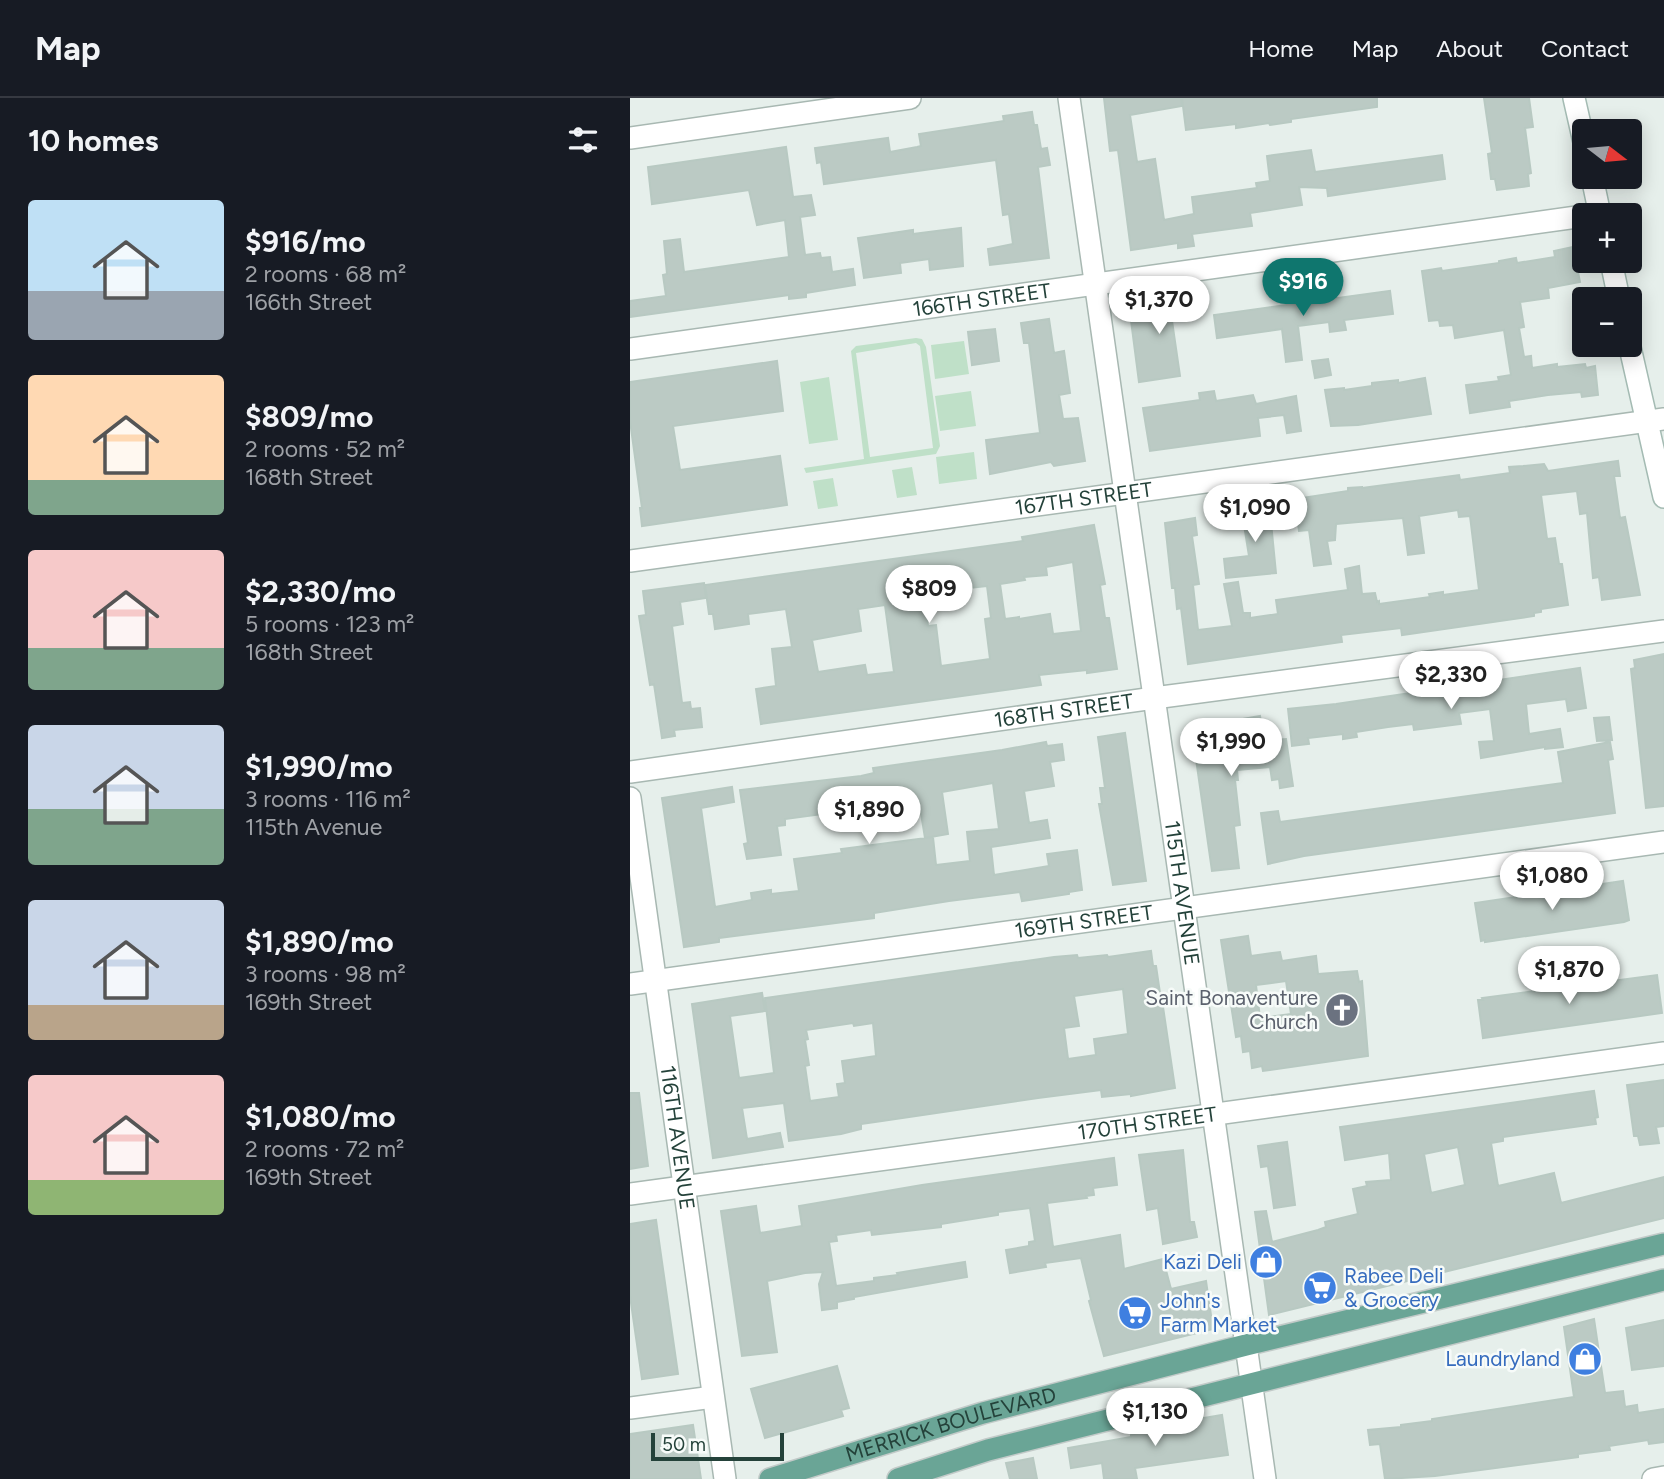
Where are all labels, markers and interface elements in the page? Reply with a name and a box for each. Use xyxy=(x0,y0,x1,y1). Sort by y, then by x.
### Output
text: Map xyxy=(35,29,101,68)
text: Home xyxy=(1248,34,1314,63)
text: Map xyxy=(1352,34,1398,63)
text: About xyxy=(1436,34,1503,63)
text: Contact xyxy=(1541,34,1629,63)
north arrow xyxy=(1572,119,1642,189)
map controls xyxy=(1572,119,1642,357)
icon: filters xyxy=(564,121,602,159)
text: 10 homes xyxy=(28,122,159,159)
button: + xyxy=(1572,203,1642,273)
text: $916/mo xyxy=(245,223,366,260)
icon: home xyxy=(84,228,168,312)
pin: $916 xyxy=(1262,258,1344,318)
text: 2 rooms · 68 m² xyxy=(245,260,406,288)
text: $916 xyxy=(1278,267,1328,295)
pin: $1,370 xyxy=(1102,276,1216,336)
street label: 166TH STREET xyxy=(911,277,1053,321)
text: $1,370 xyxy=(1125,285,1193,313)
button: − xyxy=(1572,287,1642,357)
text: 166th Street xyxy=(245,288,372,316)
text: $809/mo xyxy=(245,398,373,435)
icon: home xyxy=(84,403,168,487)
text: 2 rooms · 52 m² xyxy=(245,435,405,463)
text: 168th Street xyxy=(245,463,373,491)
street label: 167TH STREET xyxy=(1013,476,1154,520)
pin: $1,090 xyxy=(1198,484,1312,544)
text: $1,090 xyxy=(1219,493,1291,521)
pin: $809 xyxy=(888,566,970,625)
text: $2,330/mo xyxy=(245,573,396,610)
text: $809 xyxy=(901,574,957,602)
icon: home xyxy=(84,578,168,662)
text: 5 rooms · 123 m² xyxy=(245,610,414,638)
text: 168th Street xyxy=(245,638,373,666)
pin: $2,330 xyxy=(1394,652,1508,711)
text: $2,330 xyxy=(1415,660,1487,688)
street label: 168TH STREET xyxy=(992,688,1135,732)
pin: $1,990 xyxy=(1174,718,1288,778)
text: $1,990 xyxy=(1196,727,1266,755)
text: $1,990/mo xyxy=(245,748,393,785)
icon: home xyxy=(84,753,168,837)
text: 3 rooms · 116 m² xyxy=(245,785,411,813)
pin: $1,890 xyxy=(812,786,926,846)
text: $1,890 xyxy=(834,795,904,823)
text: 115th Avenue xyxy=(245,813,382,841)
street label: 115TH AVENUE xyxy=(1160,819,1205,967)
pin: $1,080 xyxy=(1495,852,1609,912)
text: $1,080 xyxy=(1516,861,1588,889)
street label: 169TH STREET xyxy=(1013,899,1155,943)
text: $1,890/mo xyxy=(245,923,394,960)
icon: home xyxy=(84,928,168,1012)
pin: $1,870 xyxy=(1512,946,1626,1006)
text: $1,870 xyxy=(1534,955,1604,983)
text: 3 rooms · 98 m² xyxy=(245,960,406,988)
place label: Saint Bonaventure Church xyxy=(1145,985,1318,1034)
text: 169th Street xyxy=(245,988,372,1016)
church icon: Saint Bonaventure Church xyxy=(1323,991,1361,1029)
street label: 116TH AVENUE xyxy=(655,1064,700,1212)
text: $1,080/mo xyxy=(245,1098,396,1135)
street label: 170TH STREET xyxy=(1076,1101,1219,1145)
icon: home xyxy=(84,1103,168,1187)
text: 2 rooms · 72 m² xyxy=(245,1135,404,1163)
text: 169th Street xyxy=(245,1163,372,1191)
shop icon: Kazi Deli xyxy=(1247,1243,1285,1281)
place label: Kazi Deli xyxy=(1163,1249,1242,1274)
place label: Rabee Deli & Grocery xyxy=(1344,1263,1444,1312)
supermarket icon: Rabee Deli & Grocery xyxy=(1301,1269,1339,1307)
place label: John's Farm Market xyxy=(1160,1288,1277,1337)
supermarket icon: John's Farm Market xyxy=(1116,1294,1154,1332)
shop icon: Laundryland xyxy=(1566,1340,1604,1378)
place label: Laundryland xyxy=(1445,1346,1560,1371)
street label: MERRICK BOULEVARD xyxy=(842,1382,1059,1467)
pin: $1,130 xyxy=(1098,1388,1212,1448)
text: $1,130 xyxy=(1122,1397,1188,1425)
scale bar xyxy=(651,1430,784,1462)
text: 50 m xyxy=(662,1433,706,1456)

